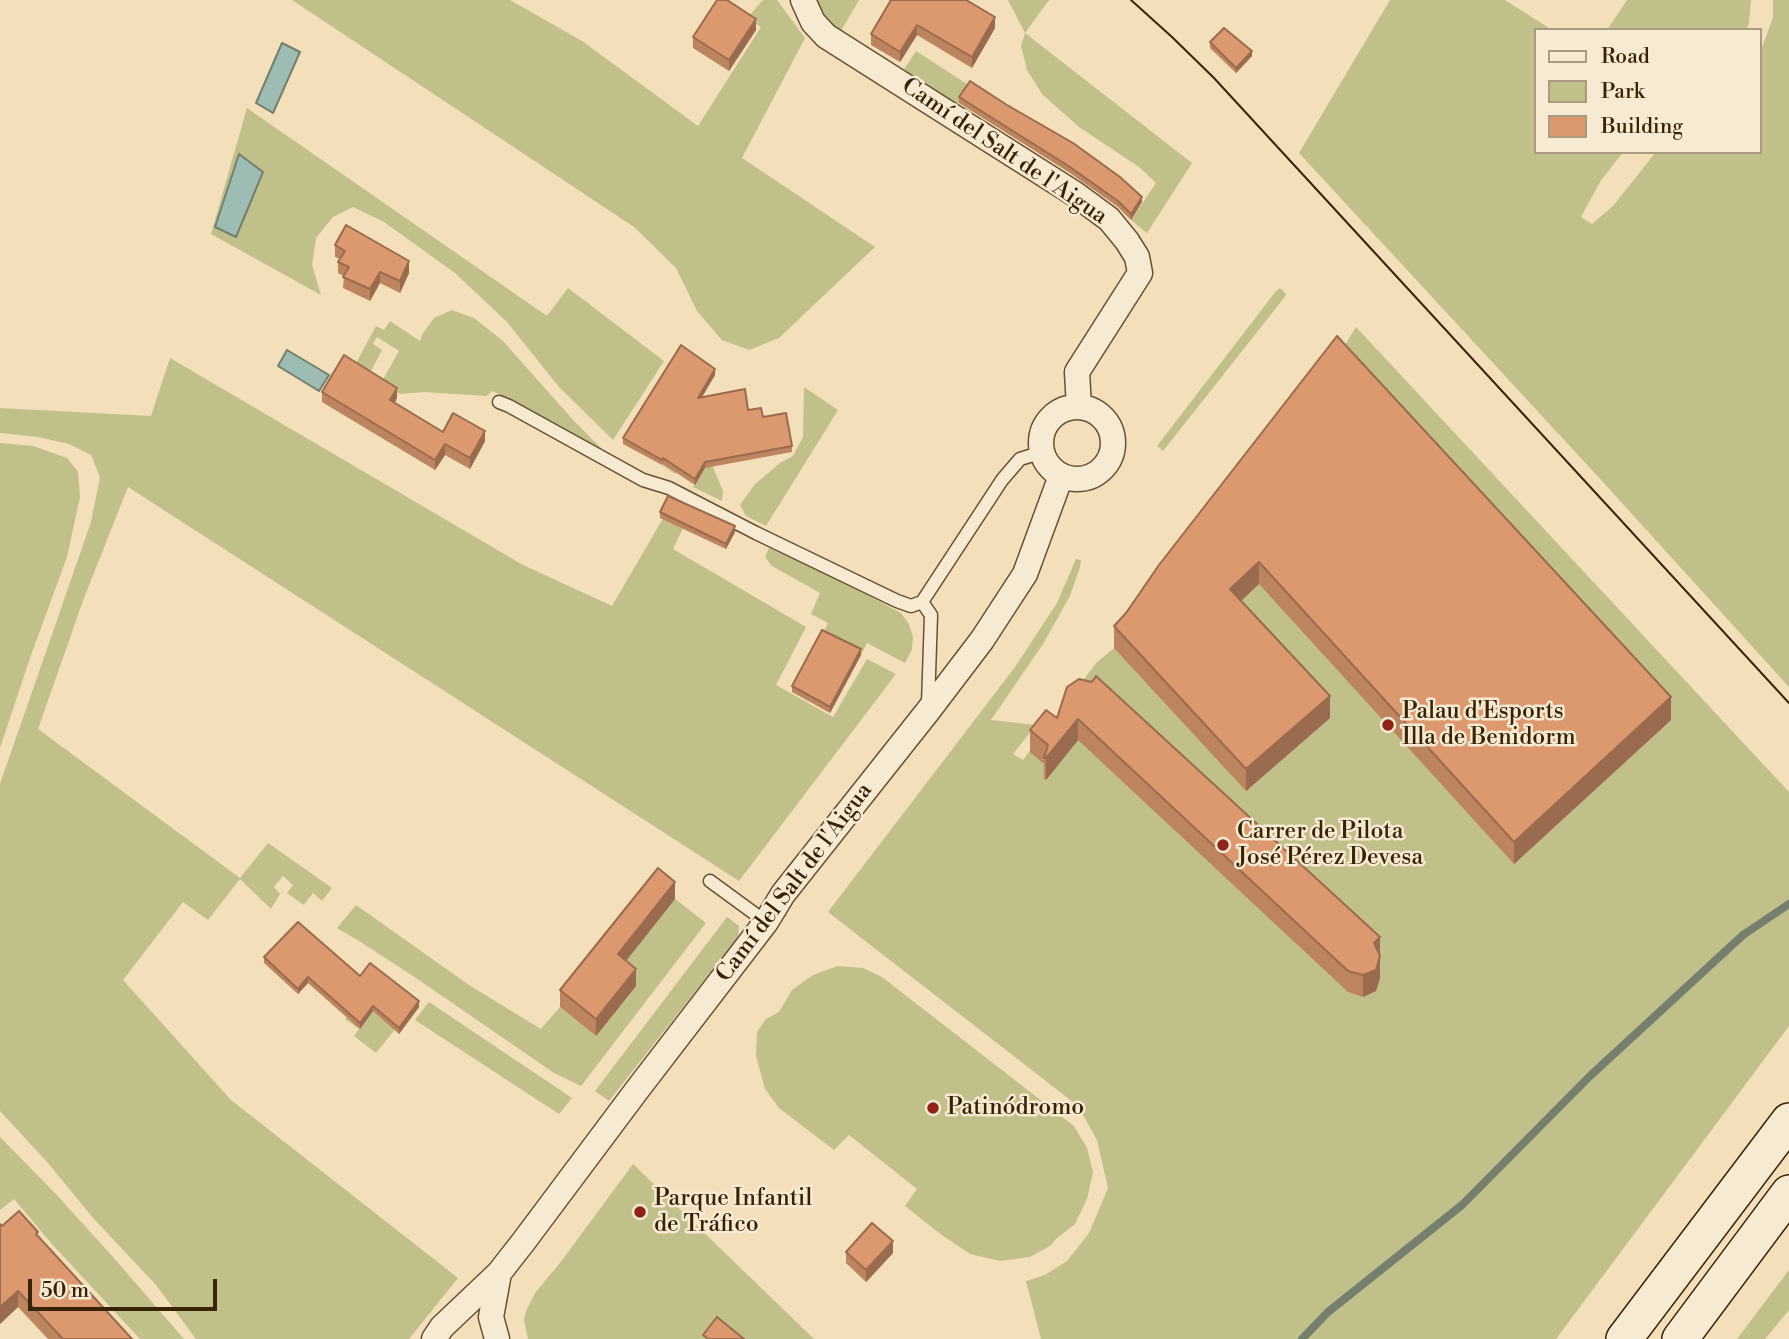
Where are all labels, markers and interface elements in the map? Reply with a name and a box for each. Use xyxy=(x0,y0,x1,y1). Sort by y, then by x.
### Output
legend xyxy=(1534,28,1761,154)
text: Road xyxy=(1601,44,1650,70)
street label: Camí del Salt de l'Aigua xyxy=(896,73,1112,231)
text: Park xyxy=(1601,79,1645,105)
text: Building xyxy=(1601,114,1683,140)
place label: Palau d'Esports Illa de Benidorm xyxy=(1402,698,1576,752)
marker: Palau d'Esports Illa de Benidorm xyxy=(1380,717,1396,733)
street label: Camí del Salt de l'Aigua xyxy=(711,778,879,988)
place label: Carrer de Pilota José Pérez Devesa xyxy=(1237,818,1423,872)
marker: Carrer de Pilota José Pérez Devesa xyxy=(1215,837,1231,853)
place label: Patinódromo xyxy=(947,1094,1084,1122)
marker: Patinódromo xyxy=(925,1100,941,1116)
place label: Parque Infantil de Tráfico xyxy=(654,1185,812,1239)
marker: Parque Infantil de Tráfico xyxy=(632,1204,648,1220)
scale bar xyxy=(32,1266,220,1310)
text: 50 m xyxy=(41,1278,89,1304)

